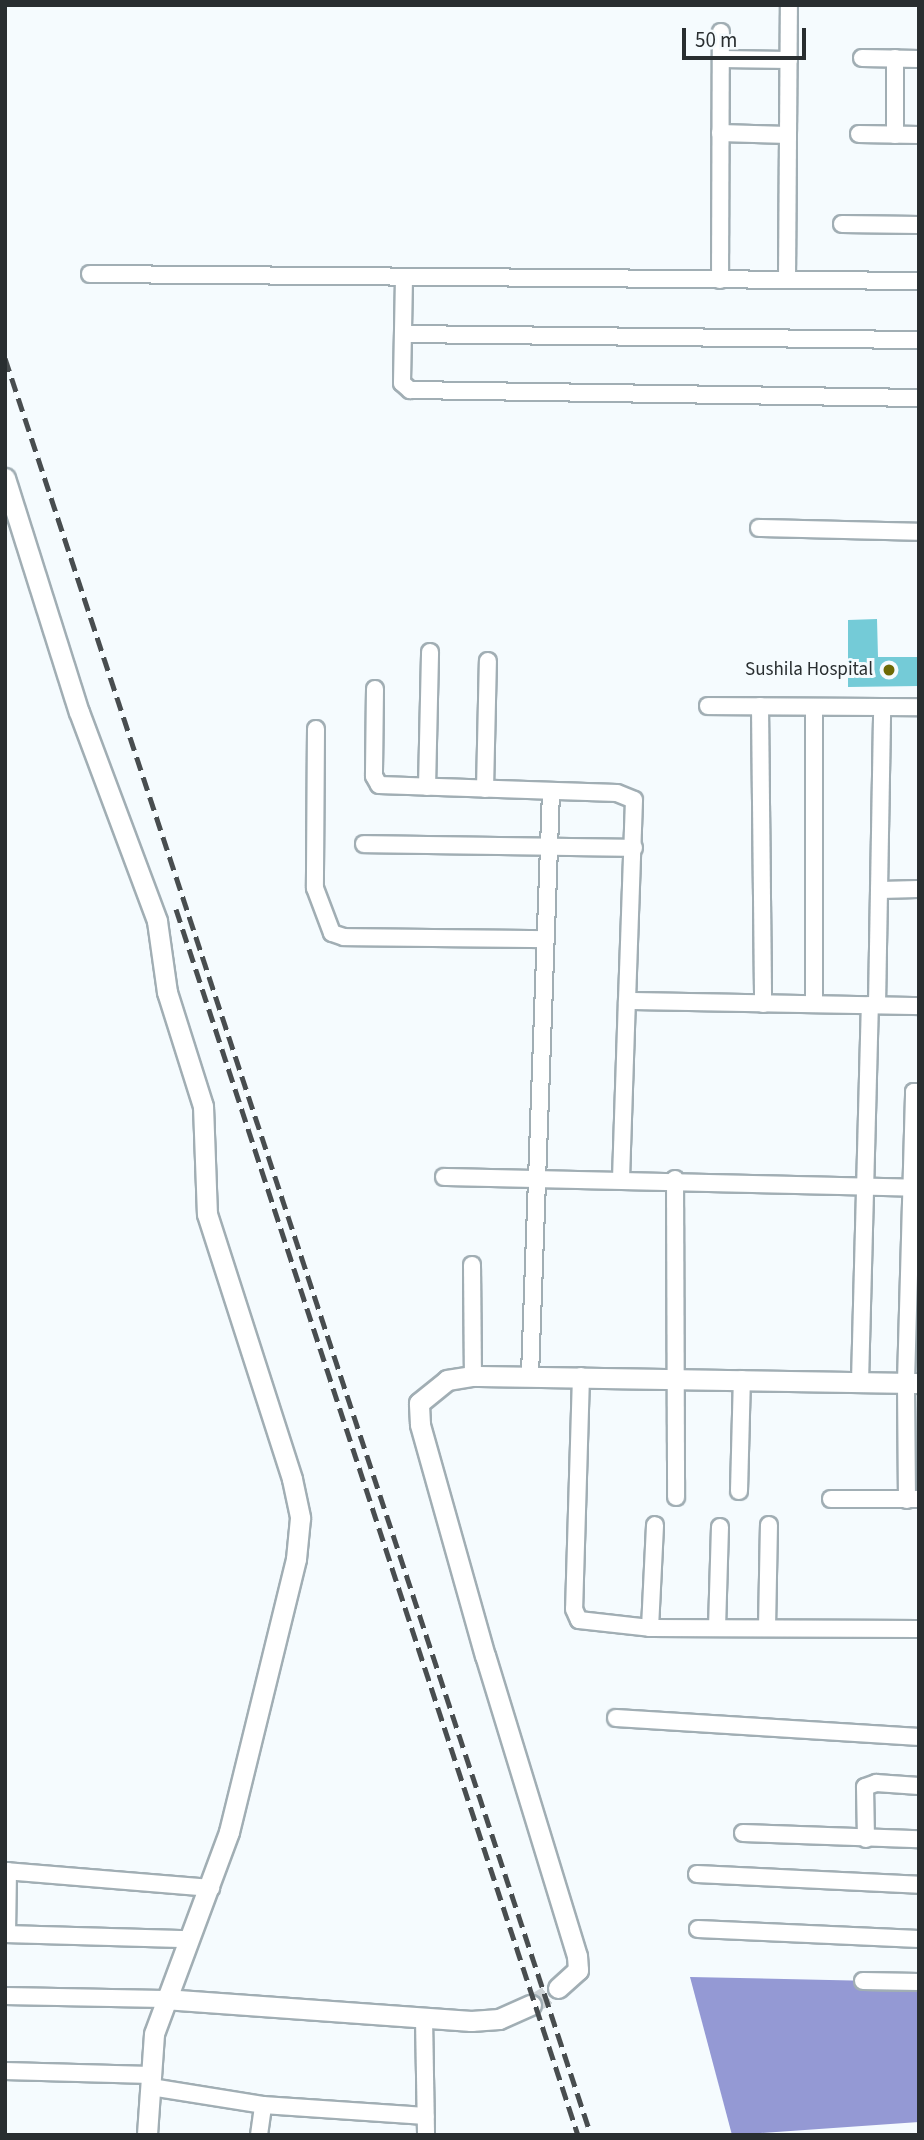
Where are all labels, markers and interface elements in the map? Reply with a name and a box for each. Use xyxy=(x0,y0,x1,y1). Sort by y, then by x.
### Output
scale bar xyxy=(686,14,810,58)
text: 50 m xyxy=(695,25,737,55)
place label: Sushila Hospital xyxy=(745,659,873,681)
marker: Sushila Hospital xyxy=(879,660,899,680)

